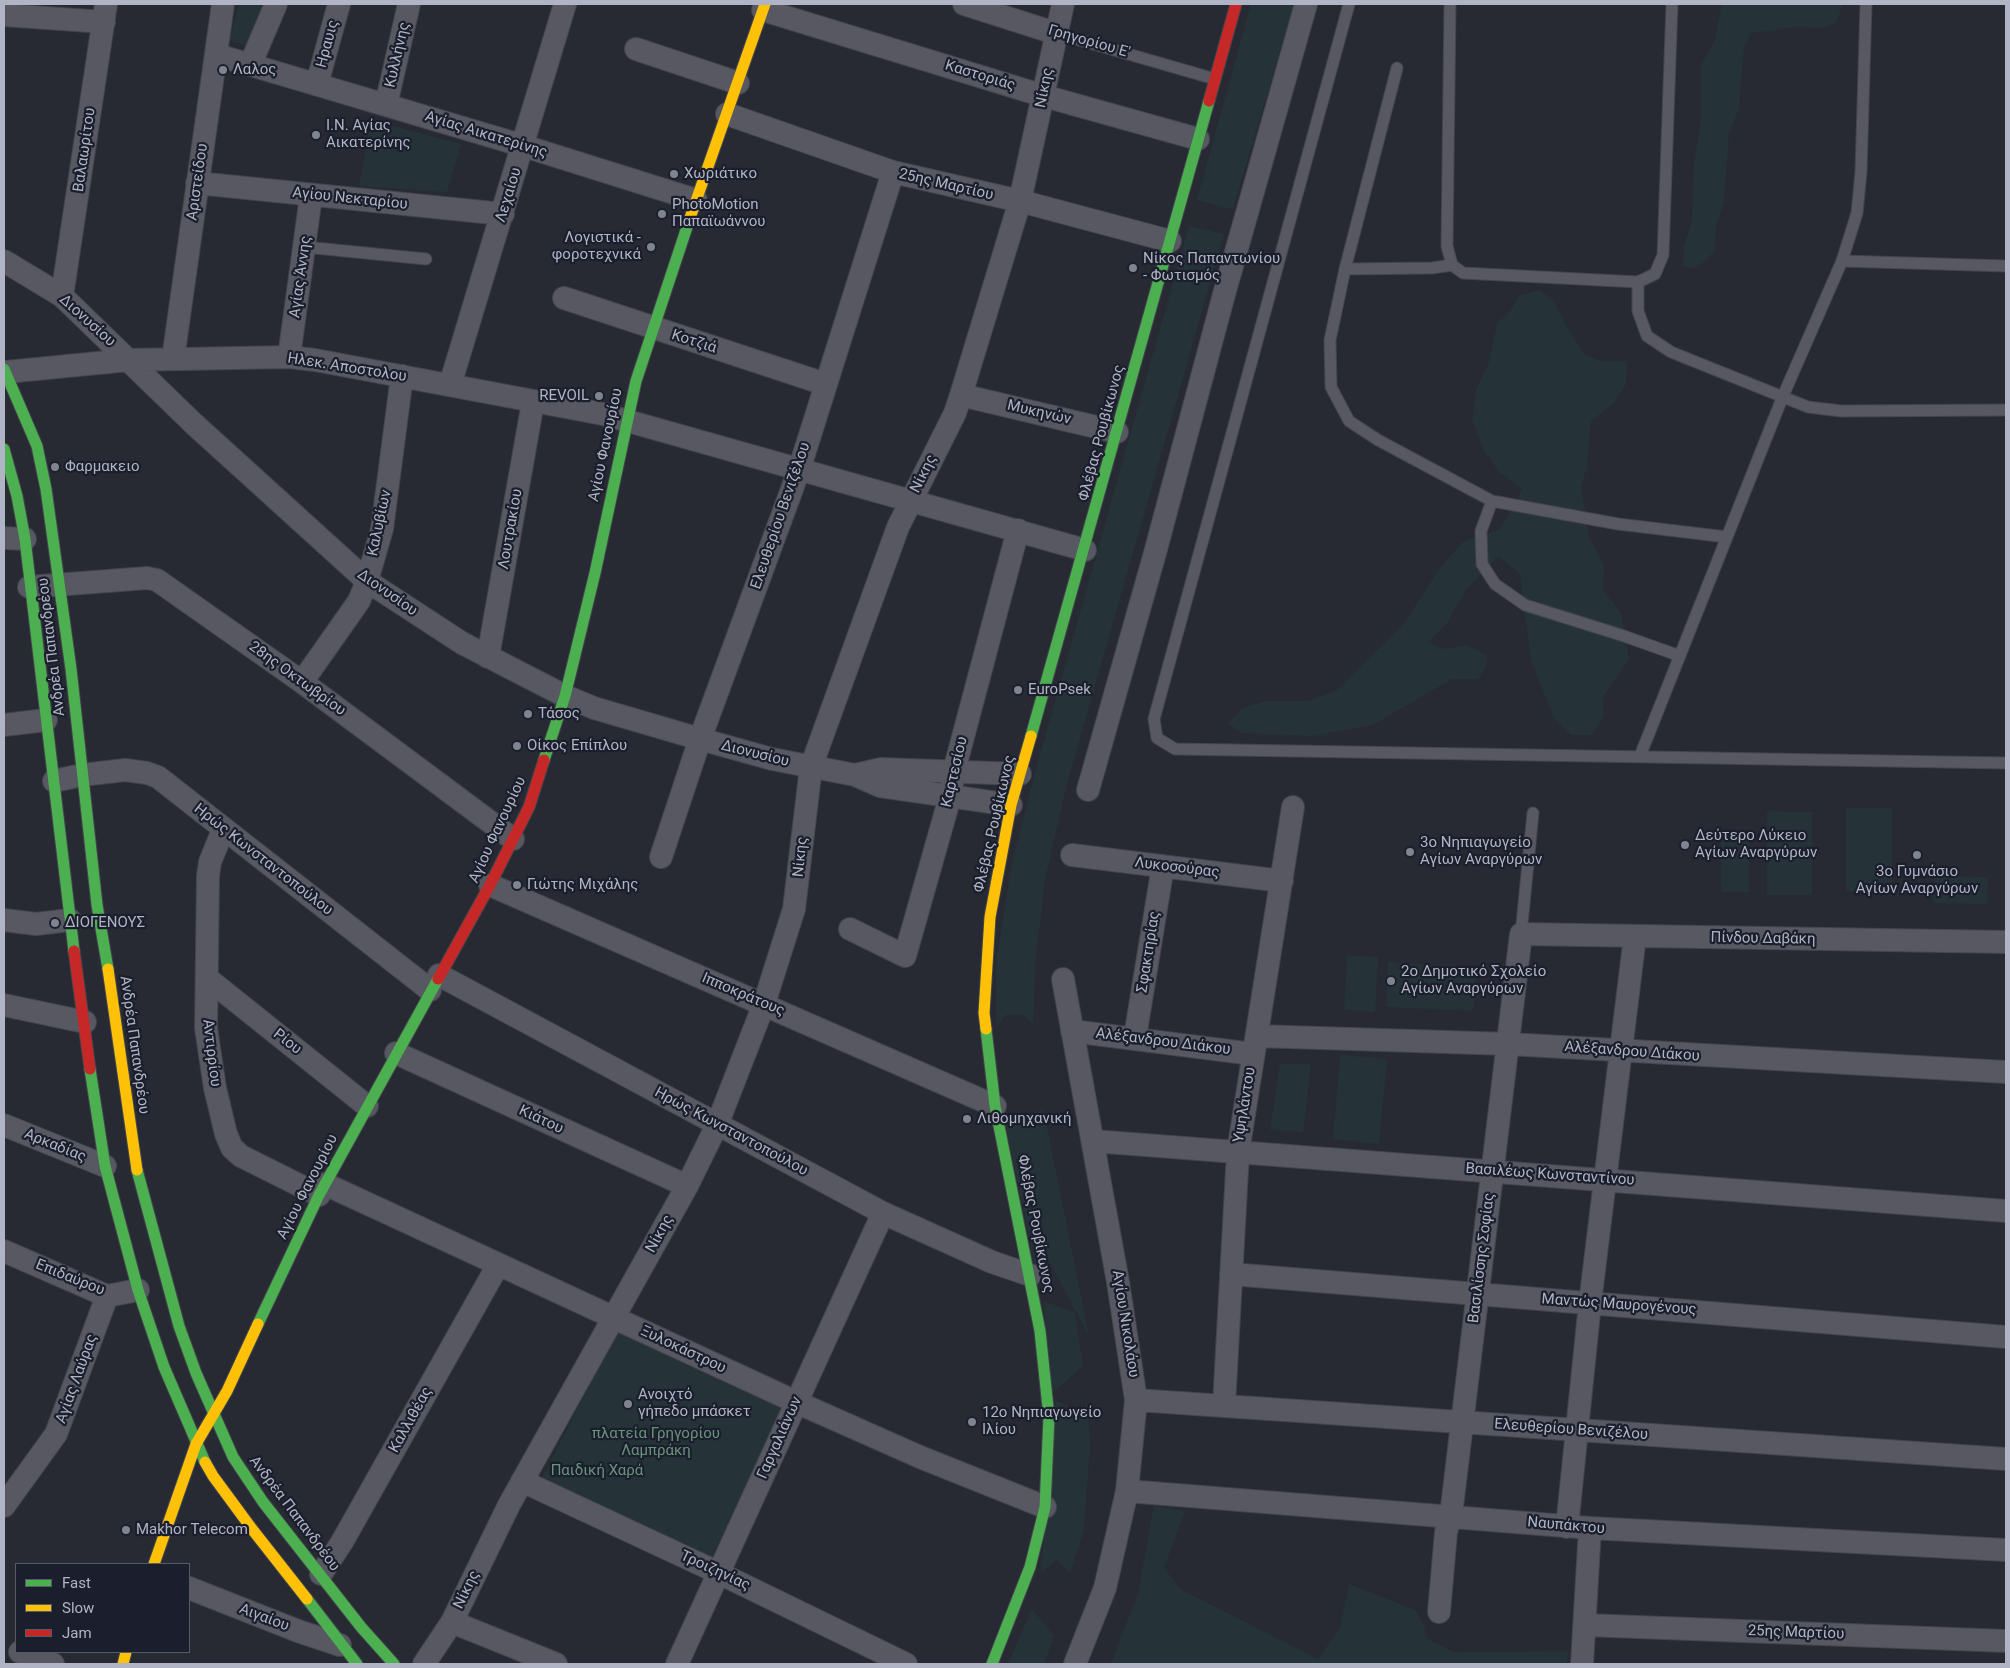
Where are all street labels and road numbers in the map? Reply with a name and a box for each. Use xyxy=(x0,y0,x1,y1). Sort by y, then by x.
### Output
street label: Ηραυις xyxy=(313,18,343,70)
street label: Κυλλήνης xyxy=(382,21,414,89)
street label: Γρηγορίου Ε' xyxy=(1046,22,1132,62)
street label: Καστοριάς xyxy=(943,57,1017,95)
street label: Νίκης xyxy=(1032,66,1058,110)
street label: Βαλαωρίτου xyxy=(70,107,100,193)
street label: Αγίας Αικατερίνης xyxy=(423,108,549,162)
street label: Αριστείδου xyxy=(184,142,212,222)
street label: Λεχαίου xyxy=(492,165,526,225)
street label: 25ης Μαρτίου xyxy=(897,165,995,205)
street label: Αγίου Νεκταρίου xyxy=(292,184,408,214)
street label: Αγίας Άννης xyxy=(286,235,316,319)
street label: Διονυσίου xyxy=(55,291,119,351)
street label: Κοτζιά xyxy=(669,326,719,358)
street label: Ηλεκ. Αποστολου xyxy=(286,350,408,386)
street label: Φλέβας Ρουβίκωνος xyxy=(1075,363,1129,503)
street label: Αγίου Φανουρίου xyxy=(585,387,627,503)
street label: Μυκηνών xyxy=(1005,397,1073,429)
street label: Ελευθερίου Βενιζέλου xyxy=(747,440,815,592)
street label: Νίκης xyxy=(907,452,941,496)
street label: Λουτρακίου xyxy=(495,487,527,571)
street label: Καλυβίων xyxy=(364,488,396,558)
street label: Διονυσίου xyxy=(353,566,421,620)
street label: Ανδρέα Παπανδρέου xyxy=(35,577,69,717)
street label: 28ης Οκτωβρίου xyxy=(245,638,349,720)
street label: Καρτεσίου xyxy=(938,735,972,809)
street label: Διονυσίου xyxy=(719,737,791,771)
street label: Φλέβας Ρουβίκωνος xyxy=(970,754,1020,894)
street label: Αγίου Φανουρίου xyxy=(465,774,531,886)
street label: Ηρώς Κωνσταντοπούλου xyxy=(190,800,336,920)
street label: Νίκης xyxy=(790,836,812,878)
street label: Λυκοσούρας xyxy=(1134,854,1220,882)
street label: Σφακτηρίας xyxy=(1134,910,1164,994)
street label: Πίνδου Δαβάκη xyxy=(1710,929,1816,949)
street label: Ιπποκράτους xyxy=(699,969,787,1021)
street label: Ανδρέα Παπανδρέου xyxy=(115,975,153,1115)
street label: Αντιρρίου xyxy=(198,1018,224,1088)
street label: Ρίου xyxy=(269,1025,305,1059)
street label: Αλέξανδρου Διάκου xyxy=(1095,1025,1231,1059)
street label: Αλέξανδρου Διάκου xyxy=(1564,1038,1700,1066)
street label: Υψηλάντου xyxy=(1230,1066,1260,1144)
street label: Ηρώς Κωνσταντοπούλου xyxy=(651,1084,811,1180)
street label: Κιάτου xyxy=(516,1102,566,1138)
street label: Αρκαδίας xyxy=(21,1125,89,1167)
street label: Αγίου Φανουρίου xyxy=(274,1131,342,1243)
street label: Φλέβας Ρουβίκωνος xyxy=(1013,1153,1057,1295)
street label: Βασιλέως Κωνσταντίνου xyxy=(1465,1160,1635,1190)
street label: Βασιλίσσης Σοφίας xyxy=(1465,1192,1499,1324)
street label: Νίκης xyxy=(642,1212,678,1256)
street label: Επιδαύρου xyxy=(33,1256,107,1300)
street label: Αγίου Νικολάου xyxy=(1108,1269,1142,1379)
street label: Μαντώς Μαυρογένους xyxy=(1541,1291,1697,1319)
street label: Ξυλοκάστρου xyxy=(637,1322,729,1378)
street label: Αγίας Λαύρας xyxy=(53,1332,101,1426)
street label: Καλλιθέας xyxy=(386,1384,436,1456)
street label: Γαργαλιάνων xyxy=(754,1394,806,1482)
street label: Ελευθερίου Βενιζέλου xyxy=(1494,1416,1648,1444)
street label: Ανδρέα Παπανδρέου xyxy=(245,1453,343,1575)
street label: Ναυπάκτου xyxy=(1527,1514,1605,1538)
street label: Τροιζηνίας xyxy=(677,1547,753,1595)
street label: Νίκης xyxy=(450,1568,484,1612)
street label: Αιγαίου xyxy=(237,1600,291,1636)
street label: 25ης Μαρτίου xyxy=(1747,1622,1845,1644)

